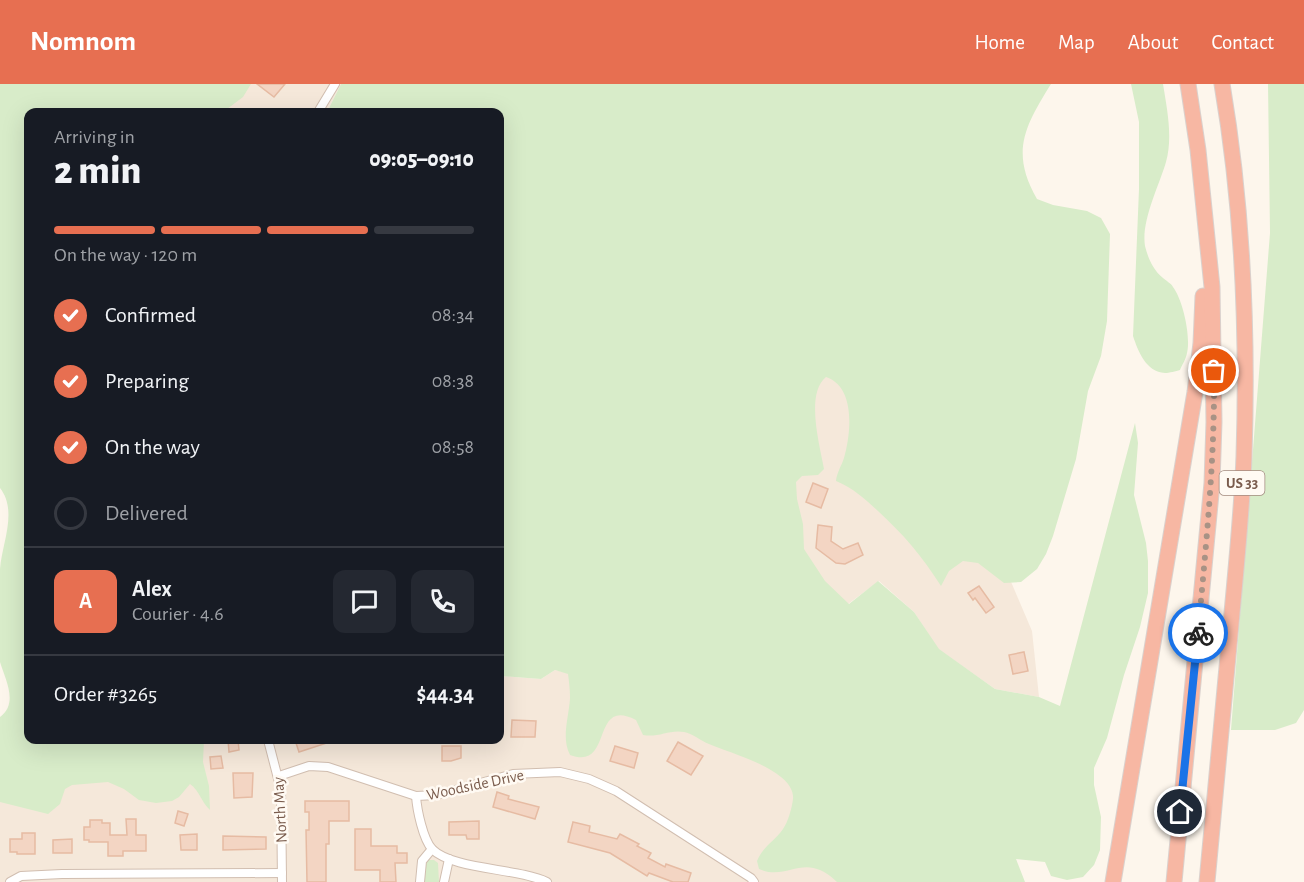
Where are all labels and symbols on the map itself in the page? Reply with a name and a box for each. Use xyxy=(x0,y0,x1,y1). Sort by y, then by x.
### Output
pin xyxy=(1188,345,1239,396)
road number: US 33 xyxy=(1220,471,1264,495)
courier xyxy=(1168,603,1228,663)
street label: Woodside Drive xyxy=(425,767,525,803)
street label: North May xyxy=(270,776,291,843)
pin xyxy=(1154,786,1205,837)

